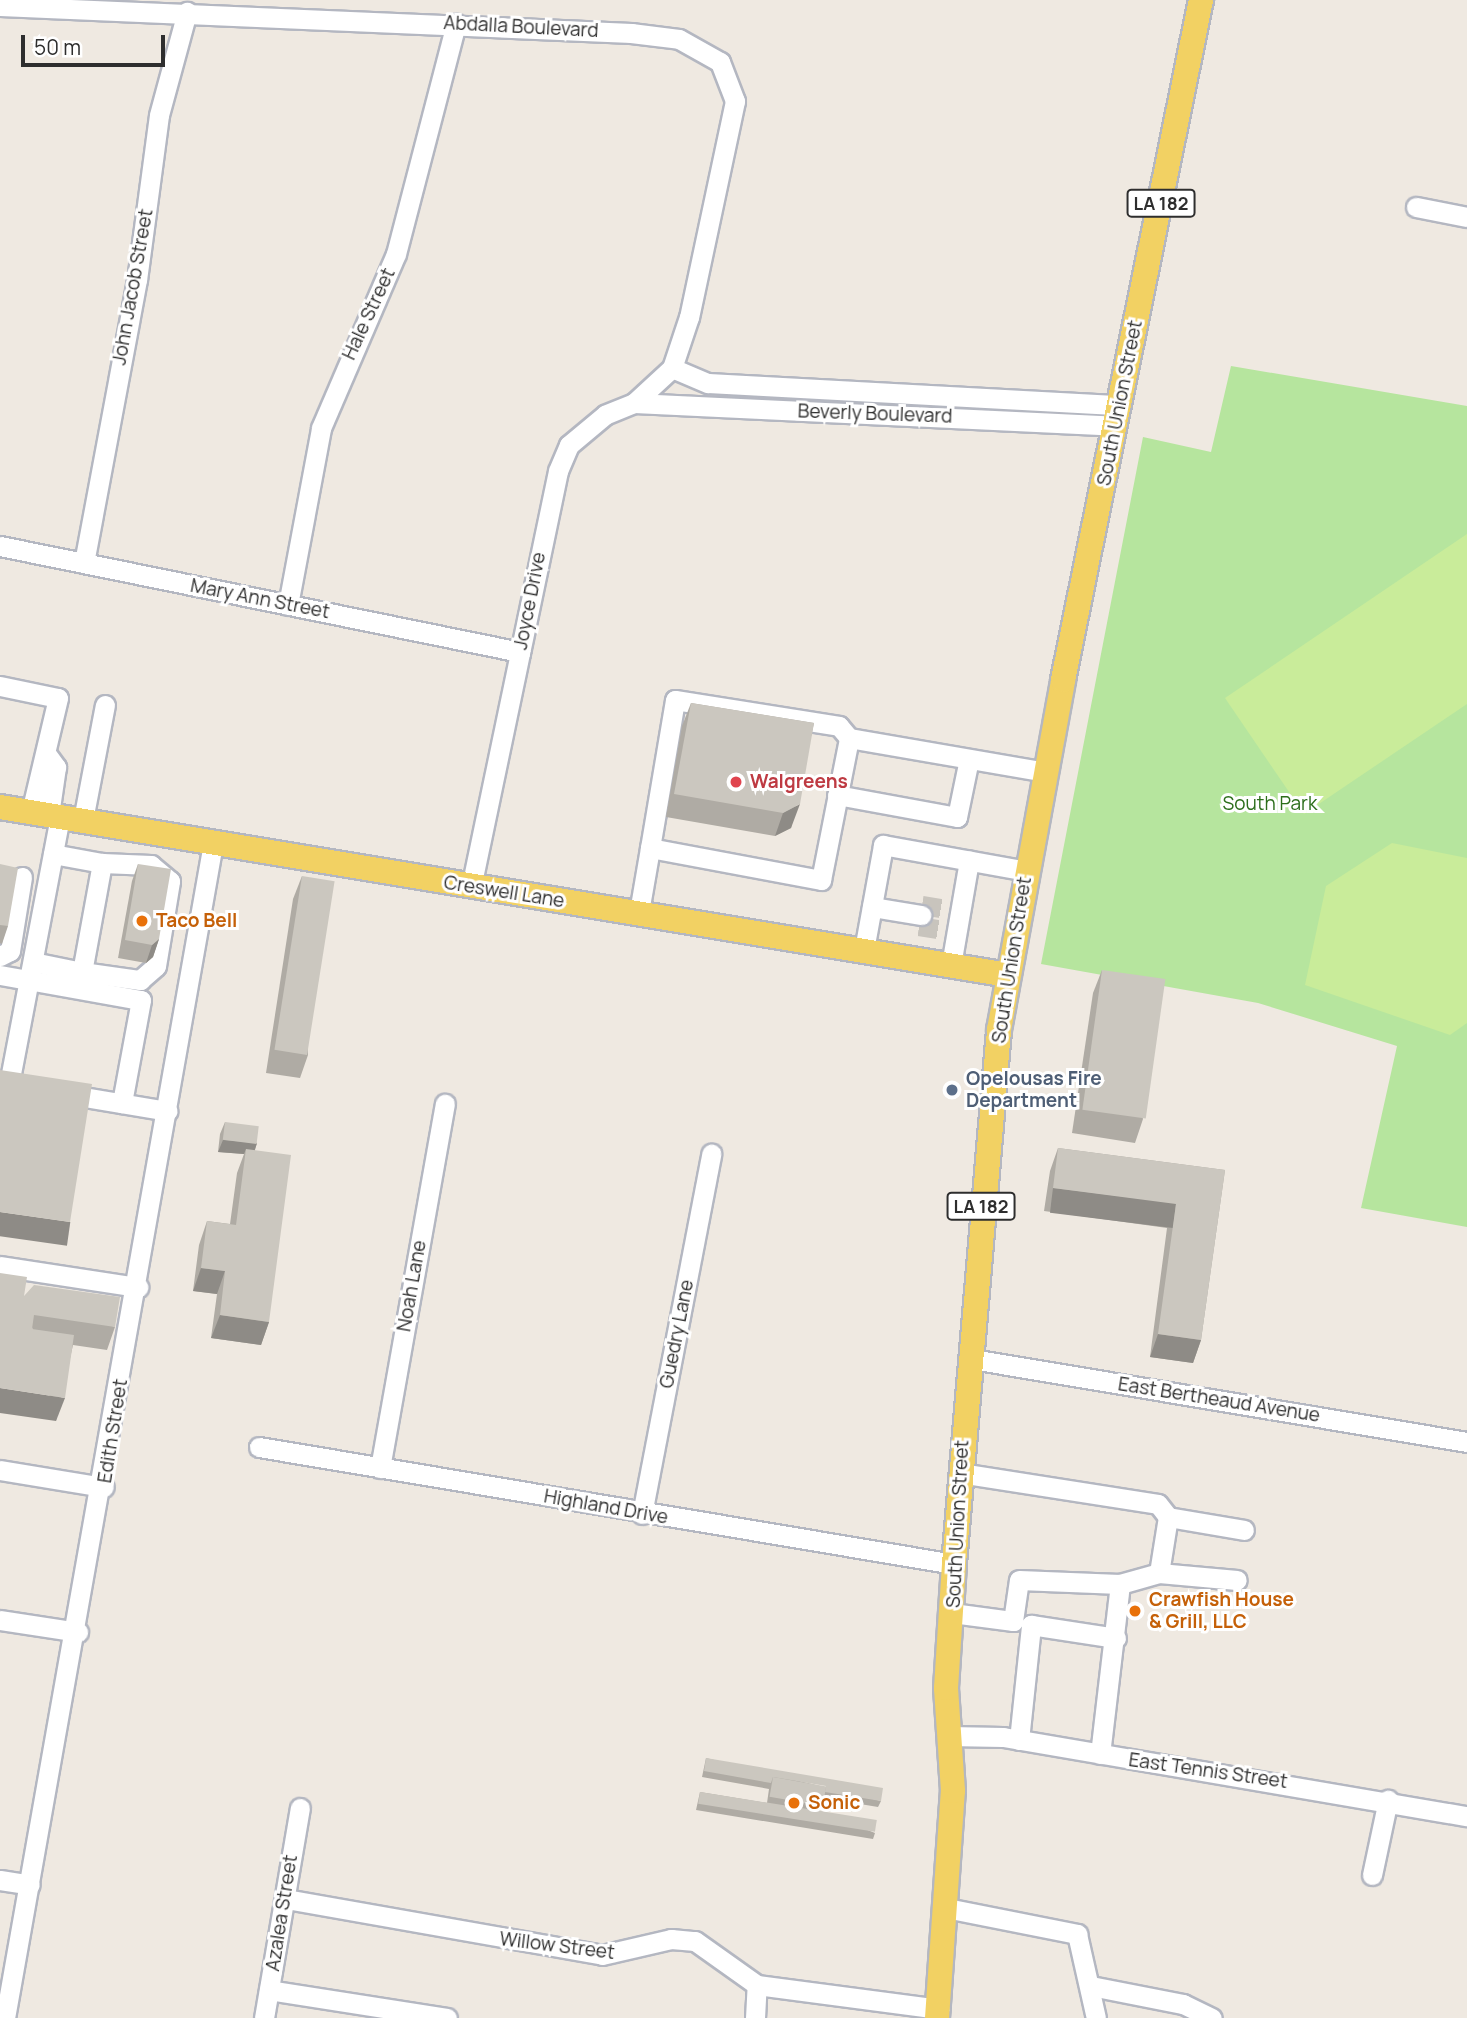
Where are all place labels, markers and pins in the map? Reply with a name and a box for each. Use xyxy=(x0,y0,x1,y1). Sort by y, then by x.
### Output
place label: Walgreens xyxy=(750,771,848,793)
marker: Walgreens xyxy=(728,774,744,790)
place label: Taco Bell xyxy=(156,910,237,932)
marker: Taco Bell xyxy=(134,913,150,929)
place label: Opelousas Fire Department xyxy=(966,1068,1102,1112)
marker: Opelousas Fire Department xyxy=(944,1082,960,1098)
place label: Crawfish House & Grill, LLC xyxy=(1149,1589,1294,1633)
marker: Crawfish House & Grill, LLC xyxy=(1127,1603,1143,1619)
place label: Sonic xyxy=(808,1792,860,1814)
marker: Sonic xyxy=(786,1795,802,1811)

